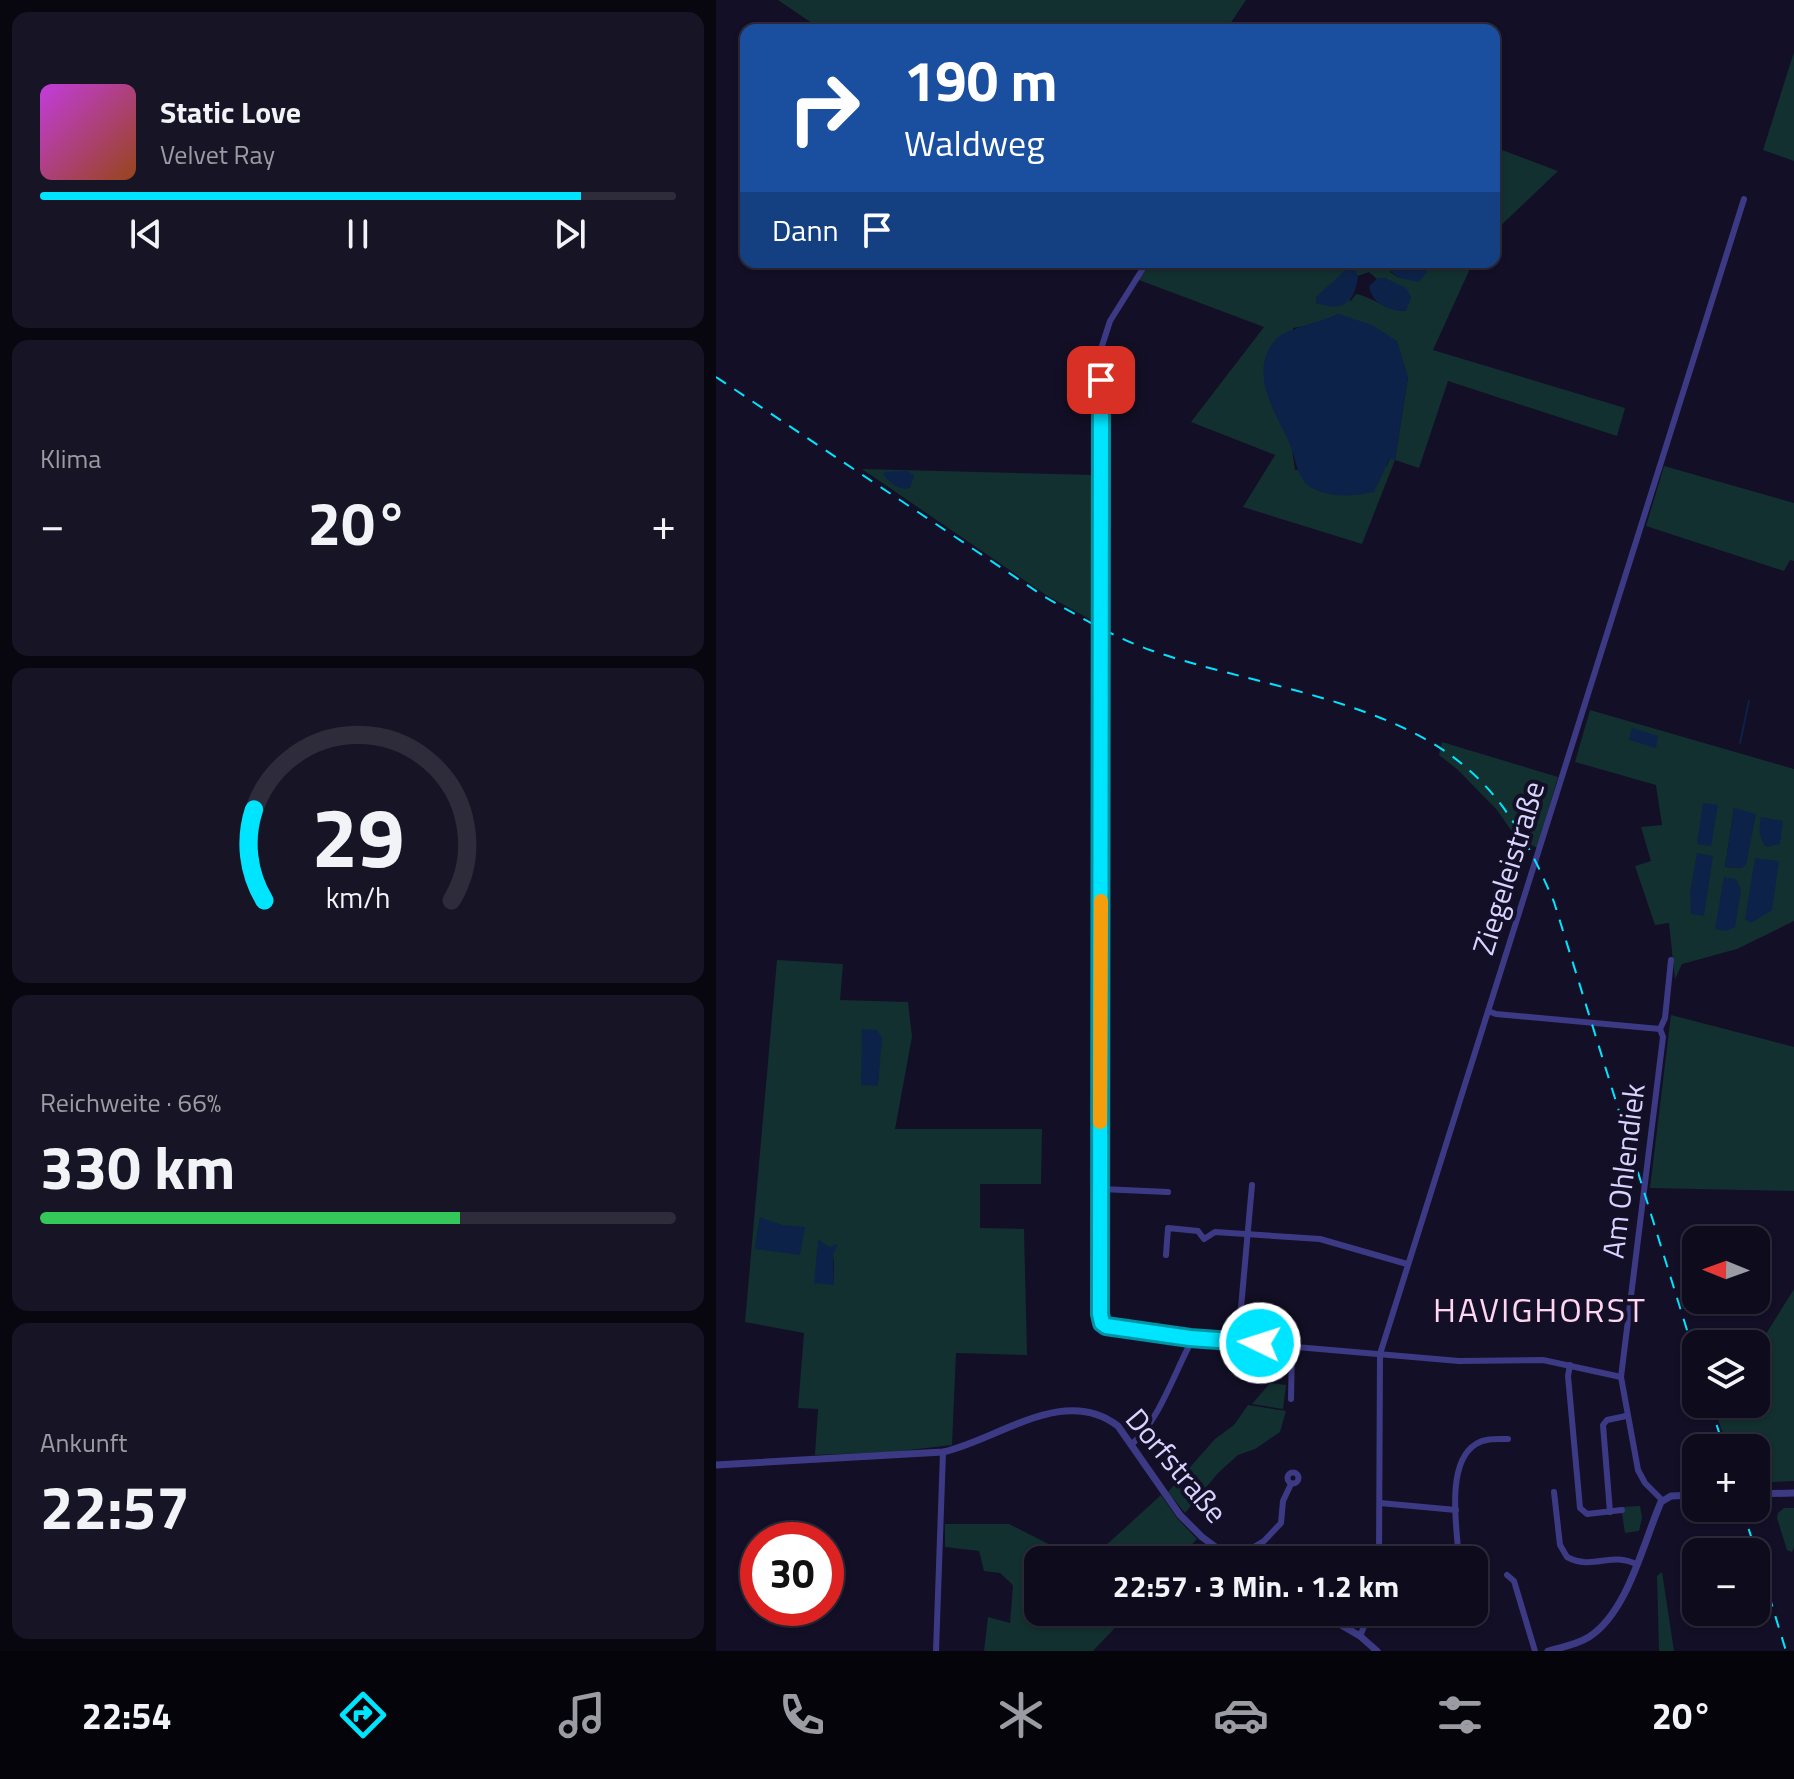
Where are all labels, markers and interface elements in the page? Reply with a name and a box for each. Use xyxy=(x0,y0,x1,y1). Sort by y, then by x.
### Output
text: 190 m xyxy=(904,38,1057,123)
icon: right xyxy=(772,56,876,160)
text: Static Love xyxy=(160,89,301,135)
text: Waldweg xyxy=(904,115,1045,170)
text: Velvet Ray xyxy=(160,135,275,174)
text: Dann xyxy=(772,207,839,253)
icon: arrive xyxy=(855,208,899,252)
icon: previous xyxy=(124,212,168,256)
icon: pause xyxy=(336,212,380,256)
icon: next xyxy=(548,212,592,256)
pin xyxy=(1067,346,1135,414)
icon: arrive xyxy=(1079,358,1123,402)
text: Klima xyxy=(40,439,101,478)
text: 20° xyxy=(308,477,408,568)
text: − xyxy=(40,490,65,557)
text: + xyxy=(651,490,676,557)
text: 29 xyxy=(311,773,405,899)
street label: Ziegeleistraße xyxy=(1460,775,1556,960)
text: km/h xyxy=(326,877,390,920)
street label: Am Ohlendiek xyxy=(1589,1081,1657,1261)
text: Reichweite · 66% xyxy=(40,1083,221,1122)
text: 330 km xyxy=(40,1121,235,1212)
north arrow xyxy=(1682,1226,1770,1314)
map controls xyxy=(1682,1226,1770,1626)
district label: HAVIGHORST xyxy=(1433,1283,1647,1335)
position arrow xyxy=(1218,1301,1302,1385)
button: layers xyxy=(1682,1330,1770,1418)
street label: Dorfstraße xyxy=(1115,1398,1239,1533)
text: Ankunft xyxy=(40,1423,127,1462)
button: + xyxy=(1682,1434,1770,1522)
text: 22:57 xyxy=(40,1461,190,1552)
speed limit sign: 30 xyxy=(740,1522,844,1626)
button: − xyxy=(1682,1538,1770,1626)
text: 22:57 · 3 Min. · 1.2 km xyxy=(1113,1563,1399,1609)
icon: directions xyxy=(335,1687,391,1743)
icon: music xyxy=(554,1687,610,1743)
icon: phone xyxy=(774,1687,830,1743)
icon: climate xyxy=(993,1687,1049,1743)
icon: car xyxy=(1213,1687,1269,1743)
icon: filters xyxy=(1432,1687,1488,1743)
text: 22:54 xyxy=(82,1688,172,1743)
text: 20° xyxy=(1652,1688,1712,1743)

